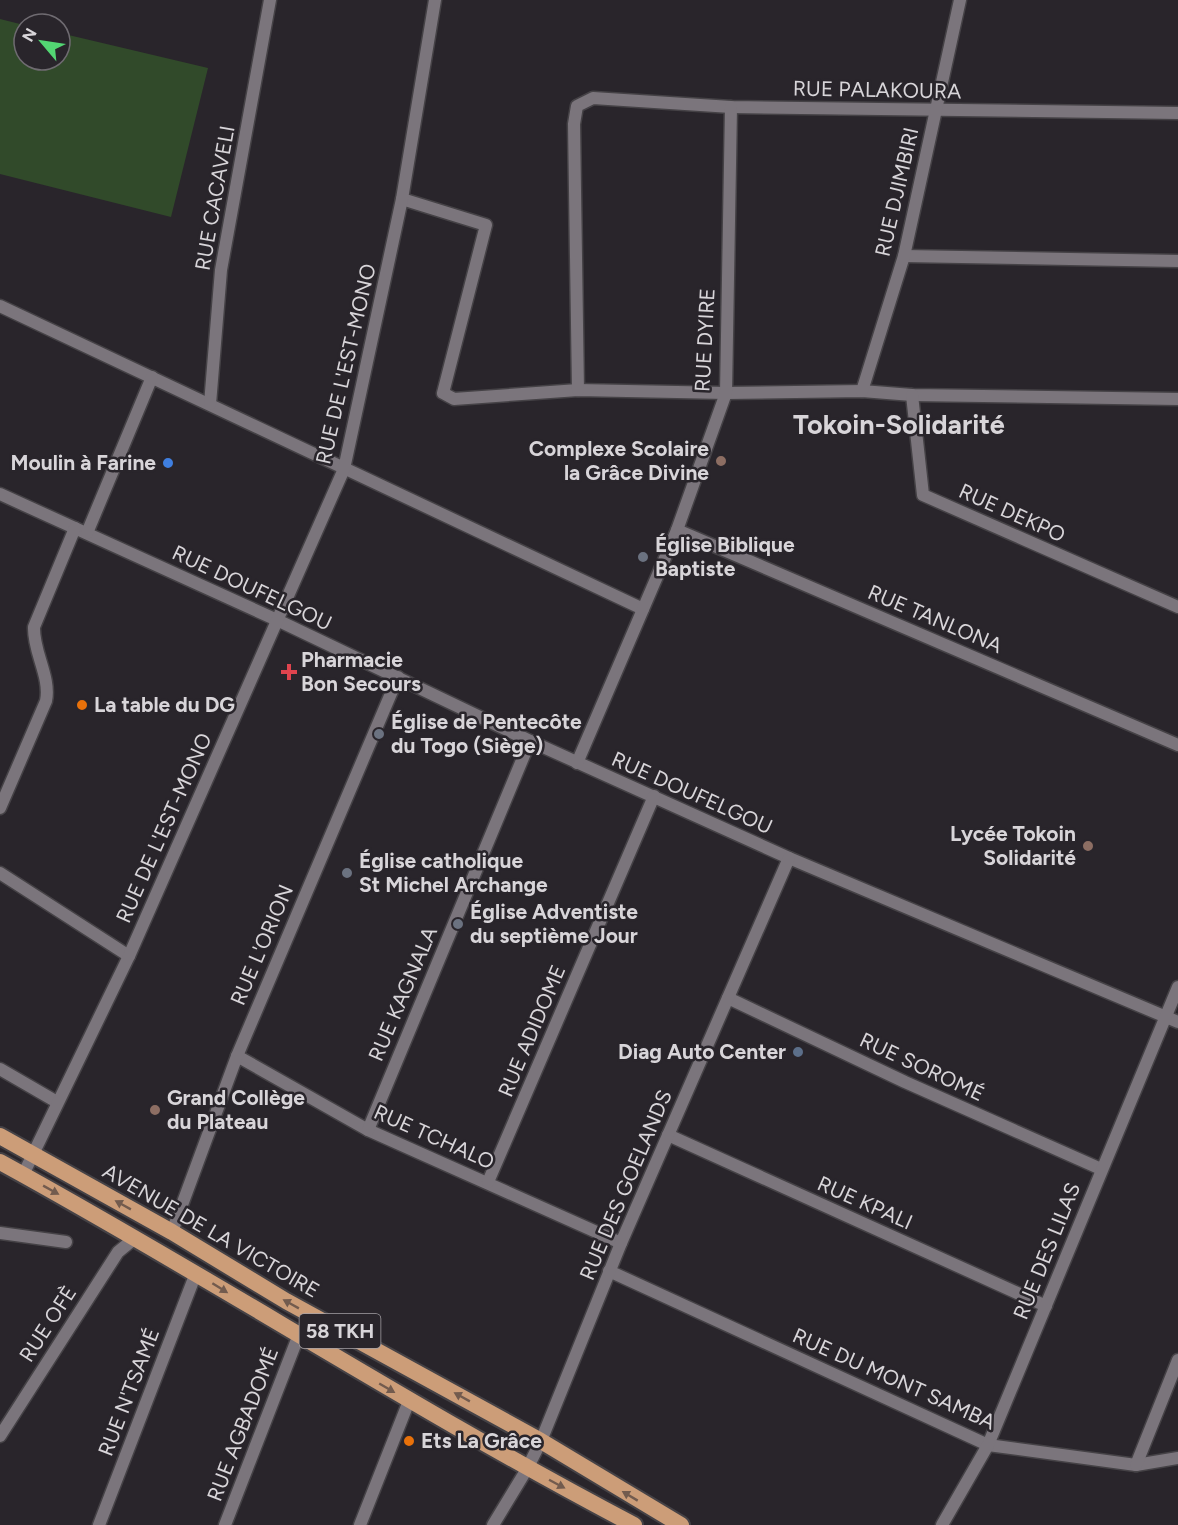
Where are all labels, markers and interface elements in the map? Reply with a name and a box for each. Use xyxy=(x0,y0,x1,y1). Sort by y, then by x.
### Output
north arrow xyxy=(12,12,72,72)
text: N xyxy=(18,25,41,45)
street label: RUE PALAKOURA xyxy=(793,76,961,103)
street label: RUE CACAVELI xyxy=(189,124,240,272)
street label: RUE DJIMBIRI xyxy=(870,125,924,259)
street label: RUE DE L'EST-MONO xyxy=(310,261,381,467)
street label: RUE DYIRE xyxy=(689,287,720,392)
district label: Tokoin-Solidarité xyxy=(793,408,1005,441)
place label: Complexe Scolaire la Grâce Divine xyxy=(529,436,709,485)
place label: Moulin à Farine xyxy=(11,450,156,475)
marker: Complexe Scolaire la Grâce Divine xyxy=(714,454,728,468)
marker: Moulin à Farine xyxy=(161,456,175,470)
street label: RUE DEKPO xyxy=(955,478,1069,547)
place label: Église Biblique Baptiste xyxy=(655,532,795,581)
street label: RUE DOUFELGOU xyxy=(169,540,336,635)
marker: Église Biblique Baptiste xyxy=(636,550,650,564)
street label: RUE TANLONA xyxy=(864,579,1006,658)
place label: Pharmacie Bon Secours xyxy=(301,647,421,696)
marker: Pharmacie Bon Secours xyxy=(282,665,296,679)
place label: La table du DG xyxy=(94,692,235,717)
marker: La table du DG xyxy=(75,698,89,712)
place label: Église de Pentecôte du Togo (Siège) xyxy=(391,709,582,758)
marker: Église de Pentecôte du Togo (Siège) xyxy=(372,727,386,741)
street label: RUE DE L'EST-MONO xyxy=(110,729,217,927)
street label: RUE DOUFELGOU xyxy=(608,746,776,839)
place label: Lycée Tokoin Solidarité xyxy=(950,821,1076,870)
marker: Lycée Tokoin Solidarité xyxy=(1081,839,1095,853)
place label: Église catholique St Michel Archange xyxy=(359,848,548,897)
marker: Église catholique St Michel Archange xyxy=(340,866,354,880)
street label: RUE L'ORION xyxy=(225,881,298,1009)
place label: Église Adventiste du septième Jour xyxy=(470,899,638,948)
marker: Église Adventiste du septième Jour xyxy=(451,917,465,931)
street label: RUE KAGNALA xyxy=(363,923,442,1065)
street label: RUE ADIDOME xyxy=(493,961,571,1101)
street label: RUE SOROMÉ xyxy=(856,1027,988,1106)
place label: Diag Auto Center xyxy=(618,1039,786,1064)
marker: Diag Auto Center xyxy=(791,1045,805,1059)
place label: Grand Collège du Plateau xyxy=(167,1085,305,1134)
street label: RUE DES GOELANDS xyxy=(574,1086,677,1284)
street label: RUE TCHALO xyxy=(370,1099,498,1174)
marker: Grand Collège du Plateau xyxy=(148,1103,162,1117)
street label: AVENUE DE LA VICTOIRE xyxy=(98,1158,324,1303)
street label: RUE KPALI xyxy=(814,1170,917,1235)
street label: RUE DES LILAS xyxy=(1008,1179,1085,1323)
one-way arrow xyxy=(43,1185,59,1196)
one-way arrow xyxy=(114,1200,131,1210)
street label: RUE OFÈ xyxy=(14,1281,81,1366)
one-way arrow xyxy=(212,1282,228,1293)
one-way arrow xyxy=(283,1298,299,1309)
road number: 58 TKH xyxy=(300,1314,380,1348)
street label: RUE DU MONT SAMBA xyxy=(789,1323,999,1435)
street label: RUE N'TSAMÉ xyxy=(93,1324,164,1459)
street label: RUE AGBADOMÉ xyxy=(202,1343,283,1505)
one-way arrow xyxy=(379,1383,395,1394)
one-way arrow xyxy=(454,1392,470,1403)
place label: Ets La Grâce xyxy=(421,1428,542,1453)
marker: Ets La Grâce xyxy=(402,1434,416,1448)
one-way arrow xyxy=(548,1480,565,1489)
one-way arrow xyxy=(622,1490,638,1501)

